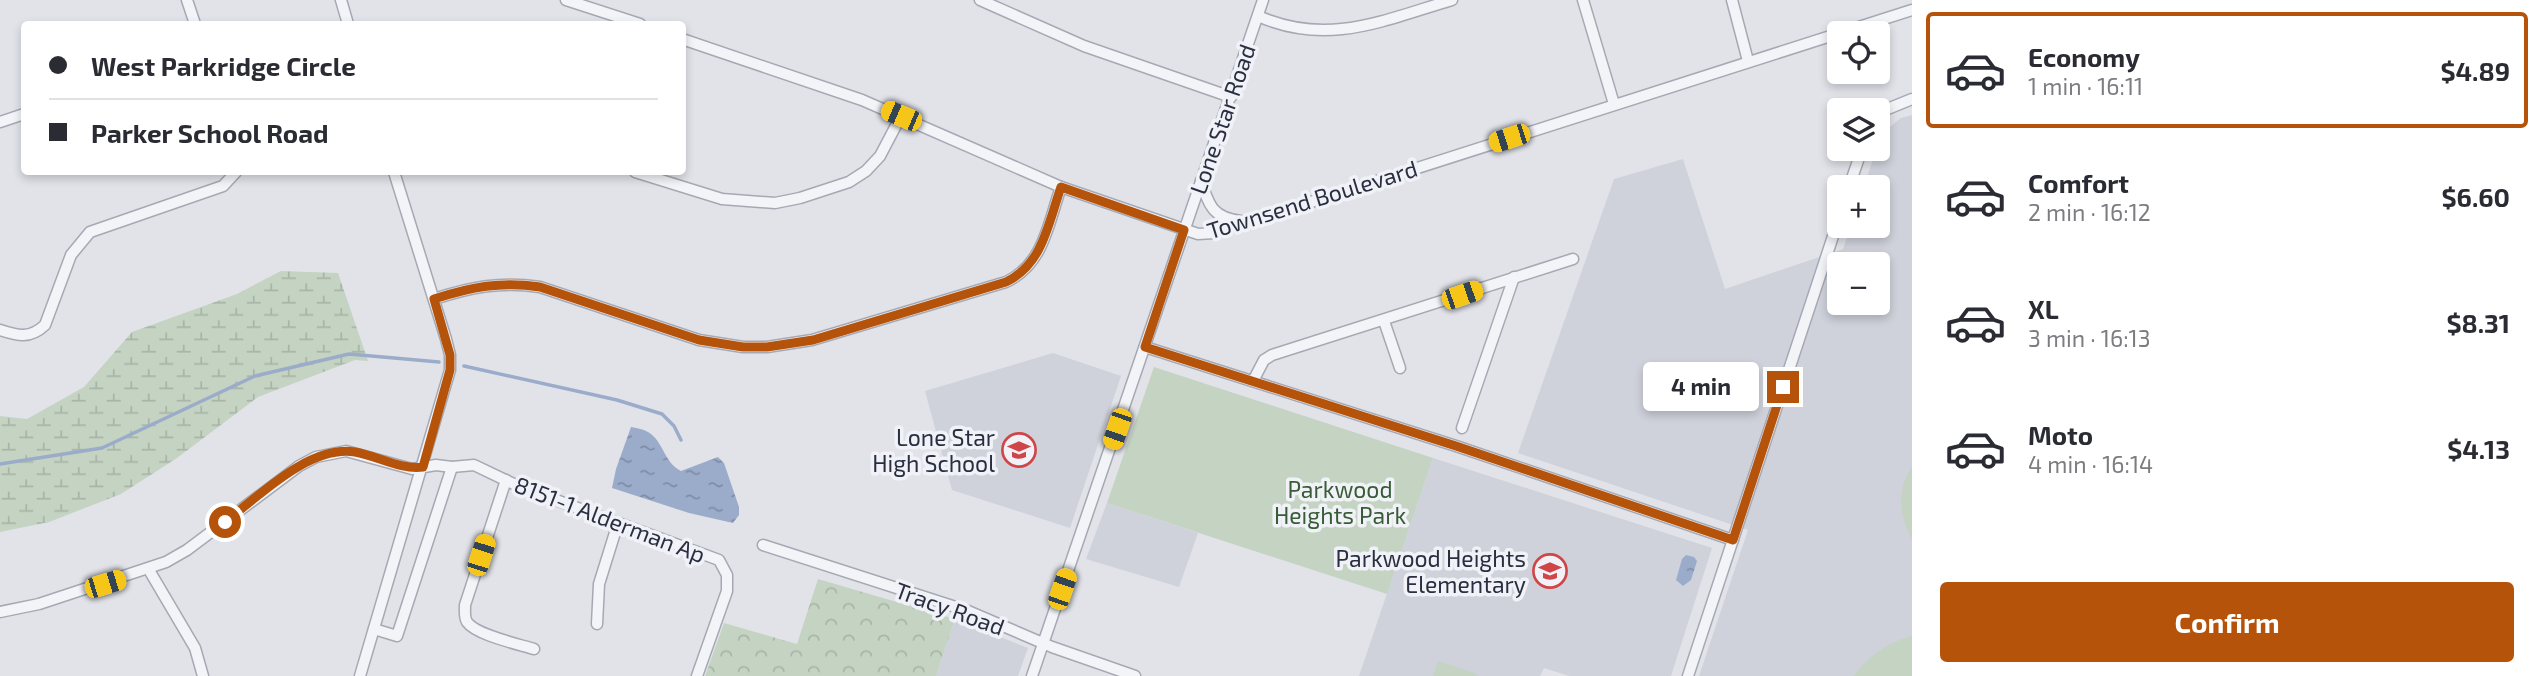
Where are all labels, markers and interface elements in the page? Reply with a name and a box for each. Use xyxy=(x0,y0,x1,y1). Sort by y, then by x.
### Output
map controls xyxy=(1827,21,1890,315)
button: locate xyxy=(1827,21,1890,84)
icon: car xyxy=(1944,39,2007,102)
street label: Lone Star Road xyxy=(1183,40,1261,198)
text: Economy xyxy=(2028,41,2140,72)
text: West Parkridge Circle xyxy=(91,50,356,81)
text: $4.89 xyxy=(2440,55,2510,86)
text: 1 min · 16:11 xyxy=(2028,72,2143,100)
car xyxy=(878,98,925,134)
button: layers xyxy=(1827,98,1890,161)
text: Parker School Road xyxy=(91,117,329,148)
car xyxy=(1486,122,1533,154)
street label: Townsend Boulevard xyxy=(1204,154,1420,244)
icon: car xyxy=(1944,165,2007,228)
text: Comfort xyxy=(2028,167,2129,198)
button: + xyxy=(1827,175,1890,238)
text: $6.60 xyxy=(2441,181,2510,212)
text: 2 min · 16:12 xyxy=(2028,198,2151,226)
button: − xyxy=(1827,252,1890,315)
car xyxy=(1439,278,1486,312)
icon: car xyxy=(1944,291,2007,354)
text: XL xyxy=(2028,293,2059,324)
text: $8.31 xyxy=(2446,307,2510,338)
text: 3 min · 16:13 xyxy=(2028,324,2151,352)
callout: 4 min xyxy=(1643,362,1758,412)
route end xyxy=(1767,371,1799,403)
text: 4 min xyxy=(1671,372,1731,400)
car xyxy=(1101,406,1134,452)
icon: car xyxy=(1944,417,2007,480)
text: Moto xyxy=(2028,419,2093,450)
place label: Lone Star High School xyxy=(872,423,995,477)
school or university icon: Lone Star High School xyxy=(1000,431,1038,469)
text: $4.13 xyxy=(2447,433,2510,464)
text: 4 min · 16:14 xyxy=(2028,450,2153,478)
street label: 8151-1 Alderman Ap xyxy=(511,470,709,568)
park label: Parkwood Heights Park xyxy=(1274,475,1406,529)
route start xyxy=(209,506,241,538)
car xyxy=(465,532,498,578)
place label: Parkwood Heights Elementary xyxy=(1336,544,1526,598)
school or university icon: Parkwood Heights Elementary xyxy=(1531,552,1569,590)
car xyxy=(1046,566,1079,612)
car xyxy=(82,568,129,600)
street label: Tracy Road xyxy=(892,575,1008,641)
button: Confirm xyxy=(1940,582,2514,662)

